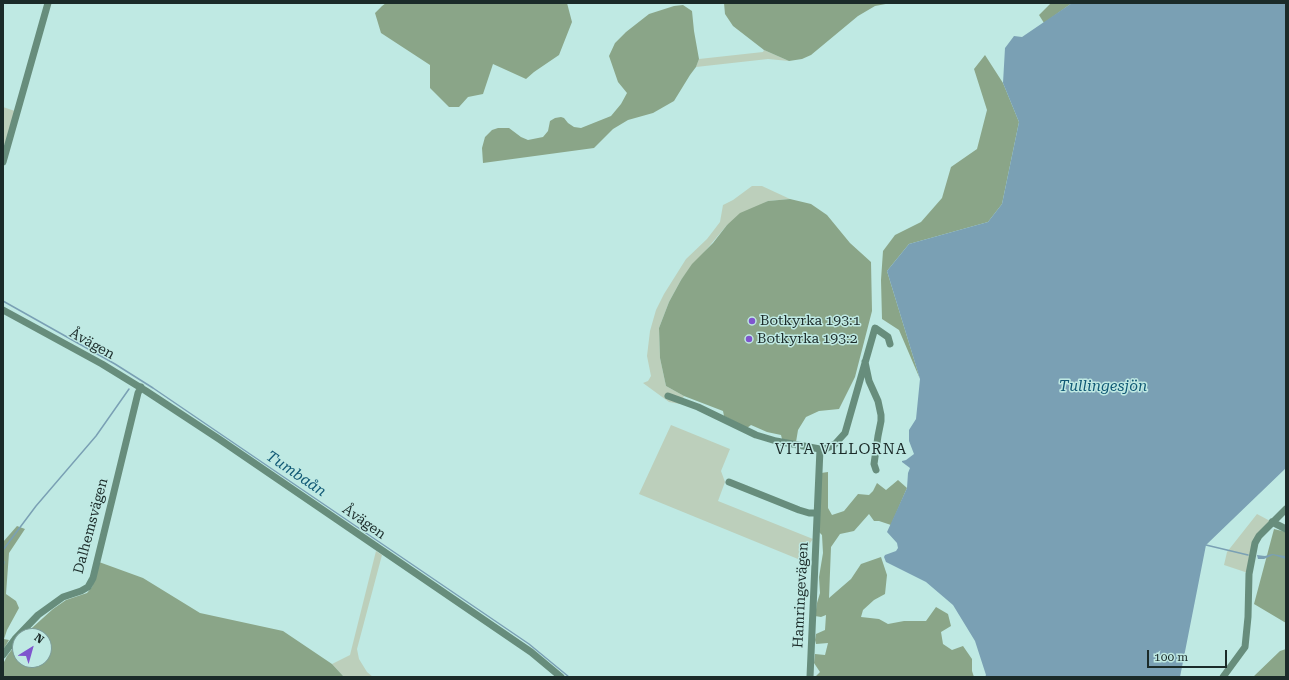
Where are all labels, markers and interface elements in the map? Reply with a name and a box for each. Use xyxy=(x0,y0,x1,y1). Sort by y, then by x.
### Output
place label: Botkyrka 193:1 xyxy=(760,313,860,329)
marker: Botkyrka 193:1 xyxy=(747,316,757,326)
street label: Åvägen xyxy=(66,325,118,363)
place label: Botkyrka 193:2 xyxy=(757,331,857,347)
marker: Botkyrka 193:2 xyxy=(744,334,754,344)
water label: Tullingesjön xyxy=(1059,378,1147,396)
district label: VITA VILLORNA xyxy=(775,441,907,459)
water label: Tumbaån xyxy=(262,447,330,501)
street label: Dalhemsvägen xyxy=(70,476,112,576)
street label: Åvägen xyxy=(339,501,389,543)
street label: Hamringevägen xyxy=(790,542,812,648)
north arrow xyxy=(12,628,52,668)
text: N xyxy=(32,631,46,647)
scale bar xyxy=(1149,642,1229,668)
text: 100 m xyxy=(1154,650,1188,664)

